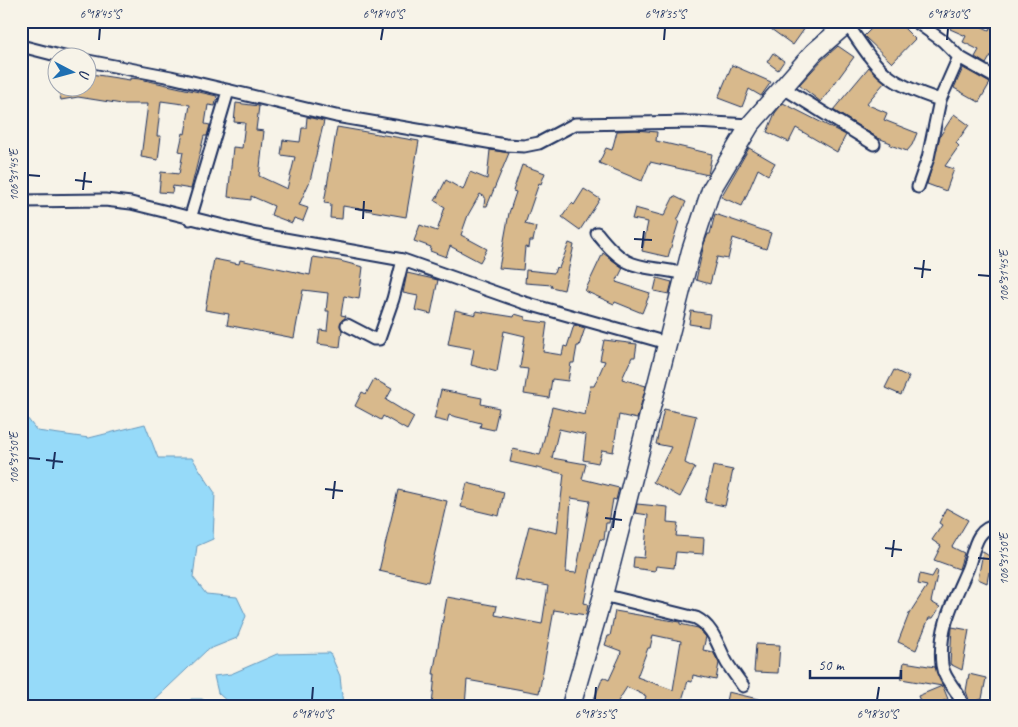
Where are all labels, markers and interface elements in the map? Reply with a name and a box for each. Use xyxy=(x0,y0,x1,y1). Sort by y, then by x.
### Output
text: 6°18'45"S xyxy=(80,6,122,22)
text: 6°18'40"S xyxy=(363,6,405,22)
text: 6°18'35"S xyxy=(645,6,687,22)
text: 6°18'30"S xyxy=(928,6,970,22)
north arrow xyxy=(48,48,98,98)
text: U xyxy=(75,69,93,81)
text: 106°31'45"E xyxy=(6,147,22,201)
text: 106°31'45"E xyxy=(996,248,1012,302)
text: 106°31'50"E xyxy=(6,430,22,484)
text: 106°31'50"E xyxy=(996,531,1012,585)
scale bar xyxy=(810,647,902,679)
text: 50 m xyxy=(818,656,845,675)
text: 6°18'40"S xyxy=(292,706,334,722)
text: 6°18'35"S xyxy=(575,706,617,722)
text: 6°18'30"S xyxy=(857,706,899,722)

